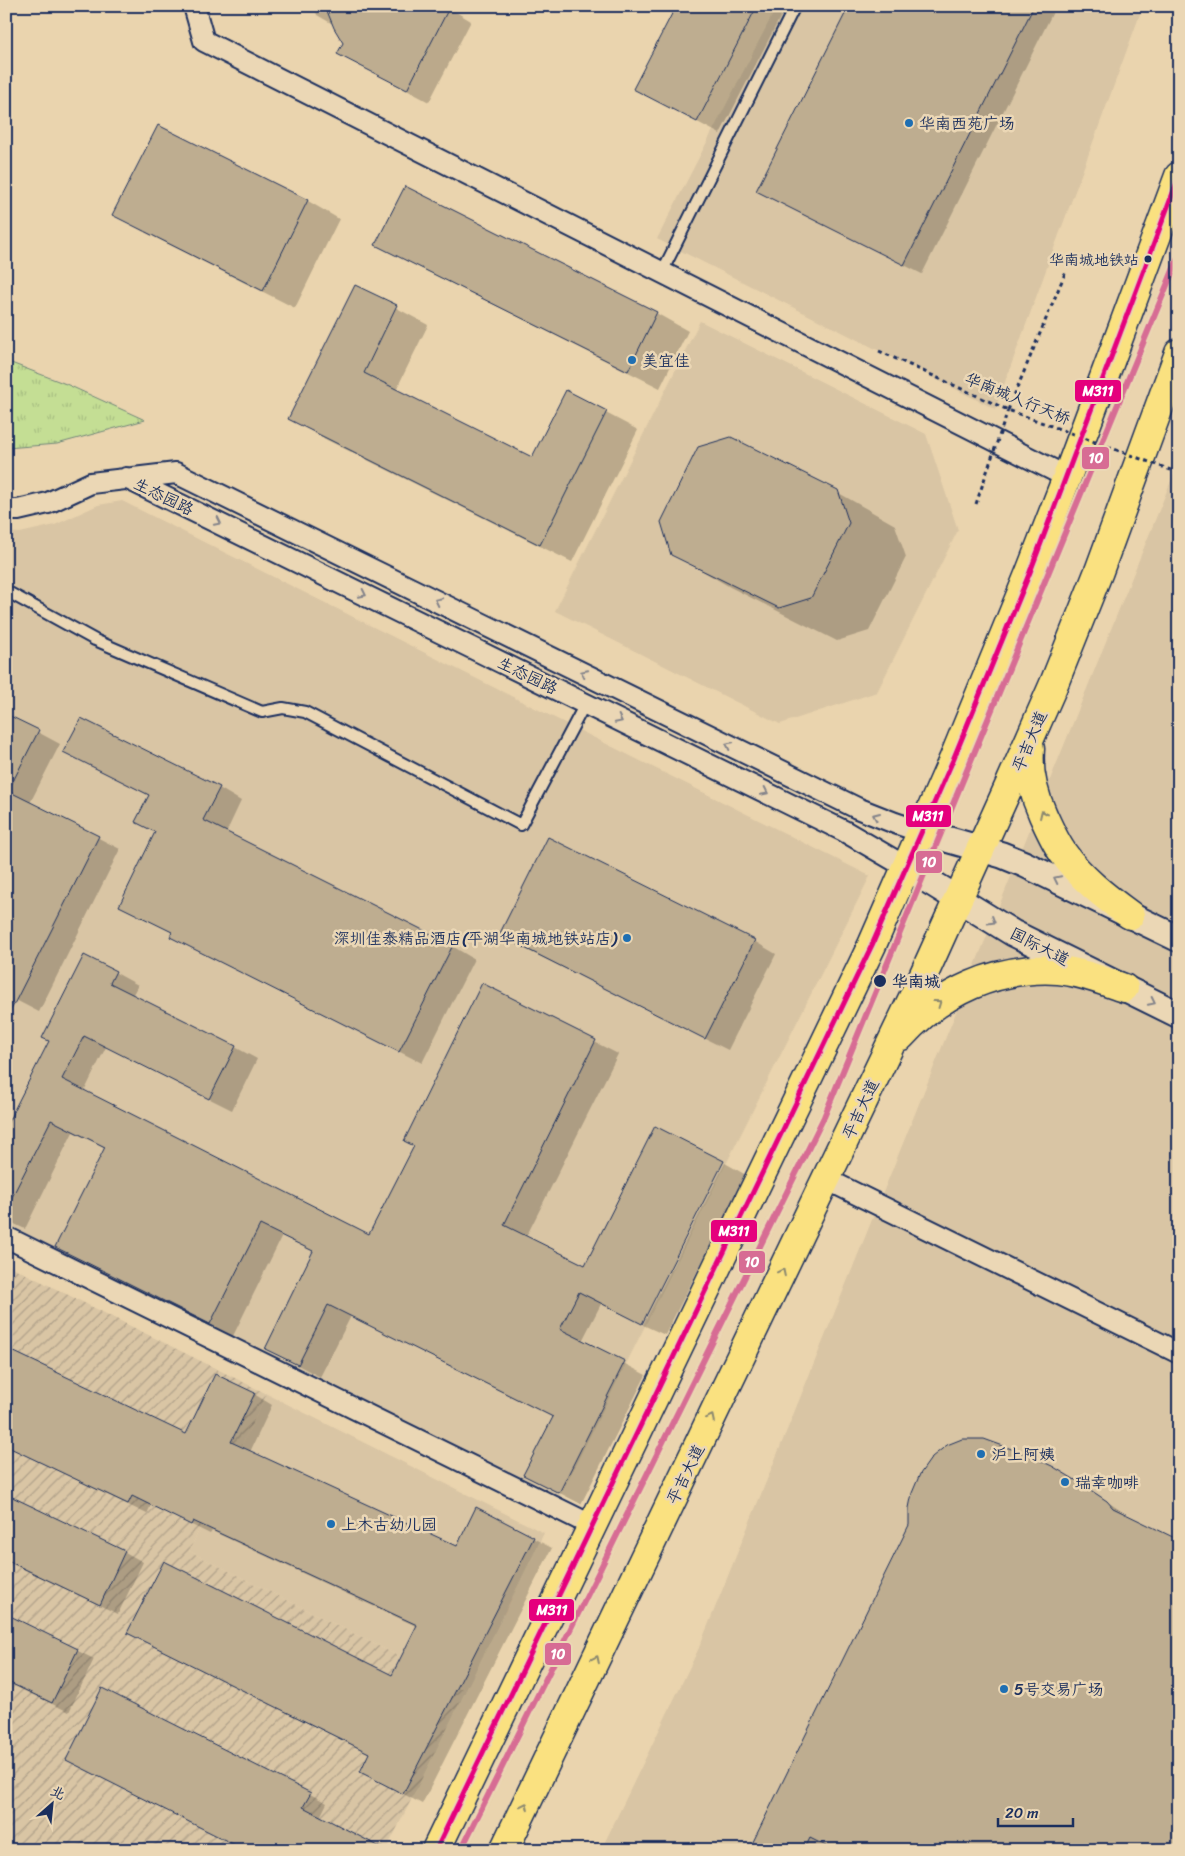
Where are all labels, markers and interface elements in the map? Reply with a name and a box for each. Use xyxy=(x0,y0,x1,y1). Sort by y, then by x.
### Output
place label: 华南西苑广场 xyxy=(919,109,1015,138)
marker: 华南西苑广场 xyxy=(903,117,915,129)
place label: 华南城地铁站 xyxy=(1049,247,1139,273)
marker: 华南城地铁站 xyxy=(1143,254,1153,264)
place label: 美宜佳 xyxy=(642,346,690,375)
marker: 美宜佳 xyxy=(626,354,638,366)
street label: 华南城人行天桥 xyxy=(960,364,1075,433)
line badge: M311 xyxy=(1074,379,1122,403)
text: M311 xyxy=(1081,379,1114,404)
line badge: 10 xyxy=(1081,446,1110,470)
text: 10 xyxy=(1089,446,1104,471)
street label: 生态园路 xyxy=(129,469,199,524)
one-way arrow xyxy=(212,516,221,526)
one-way arrow xyxy=(358,588,367,598)
one-way arrow xyxy=(434,597,443,608)
street label: 生态园路 xyxy=(493,648,563,703)
one-way arrow xyxy=(580,669,589,679)
street label: 平吉大道 xyxy=(1004,706,1055,776)
one-way arrow xyxy=(614,714,623,724)
one-way arrow xyxy=(726,741,735,751)
one-way arrow xyxy=(759,786,768,796)
line badge: M311 xyxy=(905,804,952,828)
text: M311 xyxy=(911,804,944,829)
one-way arrow xyxy=(1038,810,1049,819)
one-way arrow xyxy=(872,811,881,822)
line badge: 10 xyxy=(915,850,943,874)
text: 10 xyxy=(922,850,937,875)
one-way arrow xyxy=(1053,875,1062,885)
one-way arrow xyxy=(986,915,995,925)
street label: 国际大道 xyxy=(1005,919,1075,974)
place label: 深圳佳泰精品酒店(平湖华南城地铁站店) xyxy=(334,924,618,953)
marker: 深圳佳泰精品酒店(平湖华南城地铁站店) xyxy=(621,932,633,944)
place label: 华南城 xyxy=(892,967,940,996)
marker: 华南城 xyxy=(872,973,888,989)
one-way arrow xyxy=(1147,996,1156,1006)
one-way arrow xyxy=(932,1000,942,1009)
street label: 平吉大道 xyxy=(834,1074,887,1144)
line badge: M311 xyxy=(710,1219,758,1243)
text: M311 xyxy=(717,1219,750,1244)
line badge: 10 xyxy=(738,1250,766,1274)
text: 10 xyxy=(745,1250,760,1275)
one-way arrow xyxy=(776,1268,786,1277)
one-way arrow xyxy=(705,1414,716,1423)
street label: 平吉大道 xyxy=(658,1439,713,1509)
place label: 沪上阿姨 xyxy=(991,1440,1055,1469)
marker: 沪上阿姨 xyxy=(975,1448,987,1460)
place label: 瑞幸咖啡 xyxy=(1075,1468,1139,1497)
marker: 瑞幸咖啡 xyxy=(1059,1476,1071,1488)
place label: 上木古幼儿园 xyxy=(341,1510,437,1539)
marker: 上木古幼儿园 xyxy=(325,1518,337,1530)
line badge: M311 xyxy=(528,1598,575,1622)
text: M311 xyxy=(535,1598,568,1623)
line badge: 10 xyxy=(544,1642,572,1666)
text: 10 xyxy=(551,1642,566,1667)
one-way arrow xyxy=(590,1655,600,1664)
place label: 5号交易广场 xyxy=(1014,1675,1104,1704)
marker: 5号交易广场 xyxy=(998,1683,1010,1695)
north arrow xyxy=(28,1778,78,1828)
text: 北 xyxy=(46,1779,70,1807)
scale bar xyxy=(998,1796,1072,1828)
text: 20 m xyxy=(1005,1800,1039,1826)
one-way arrow xyxy=(519,1802,530,1811)

